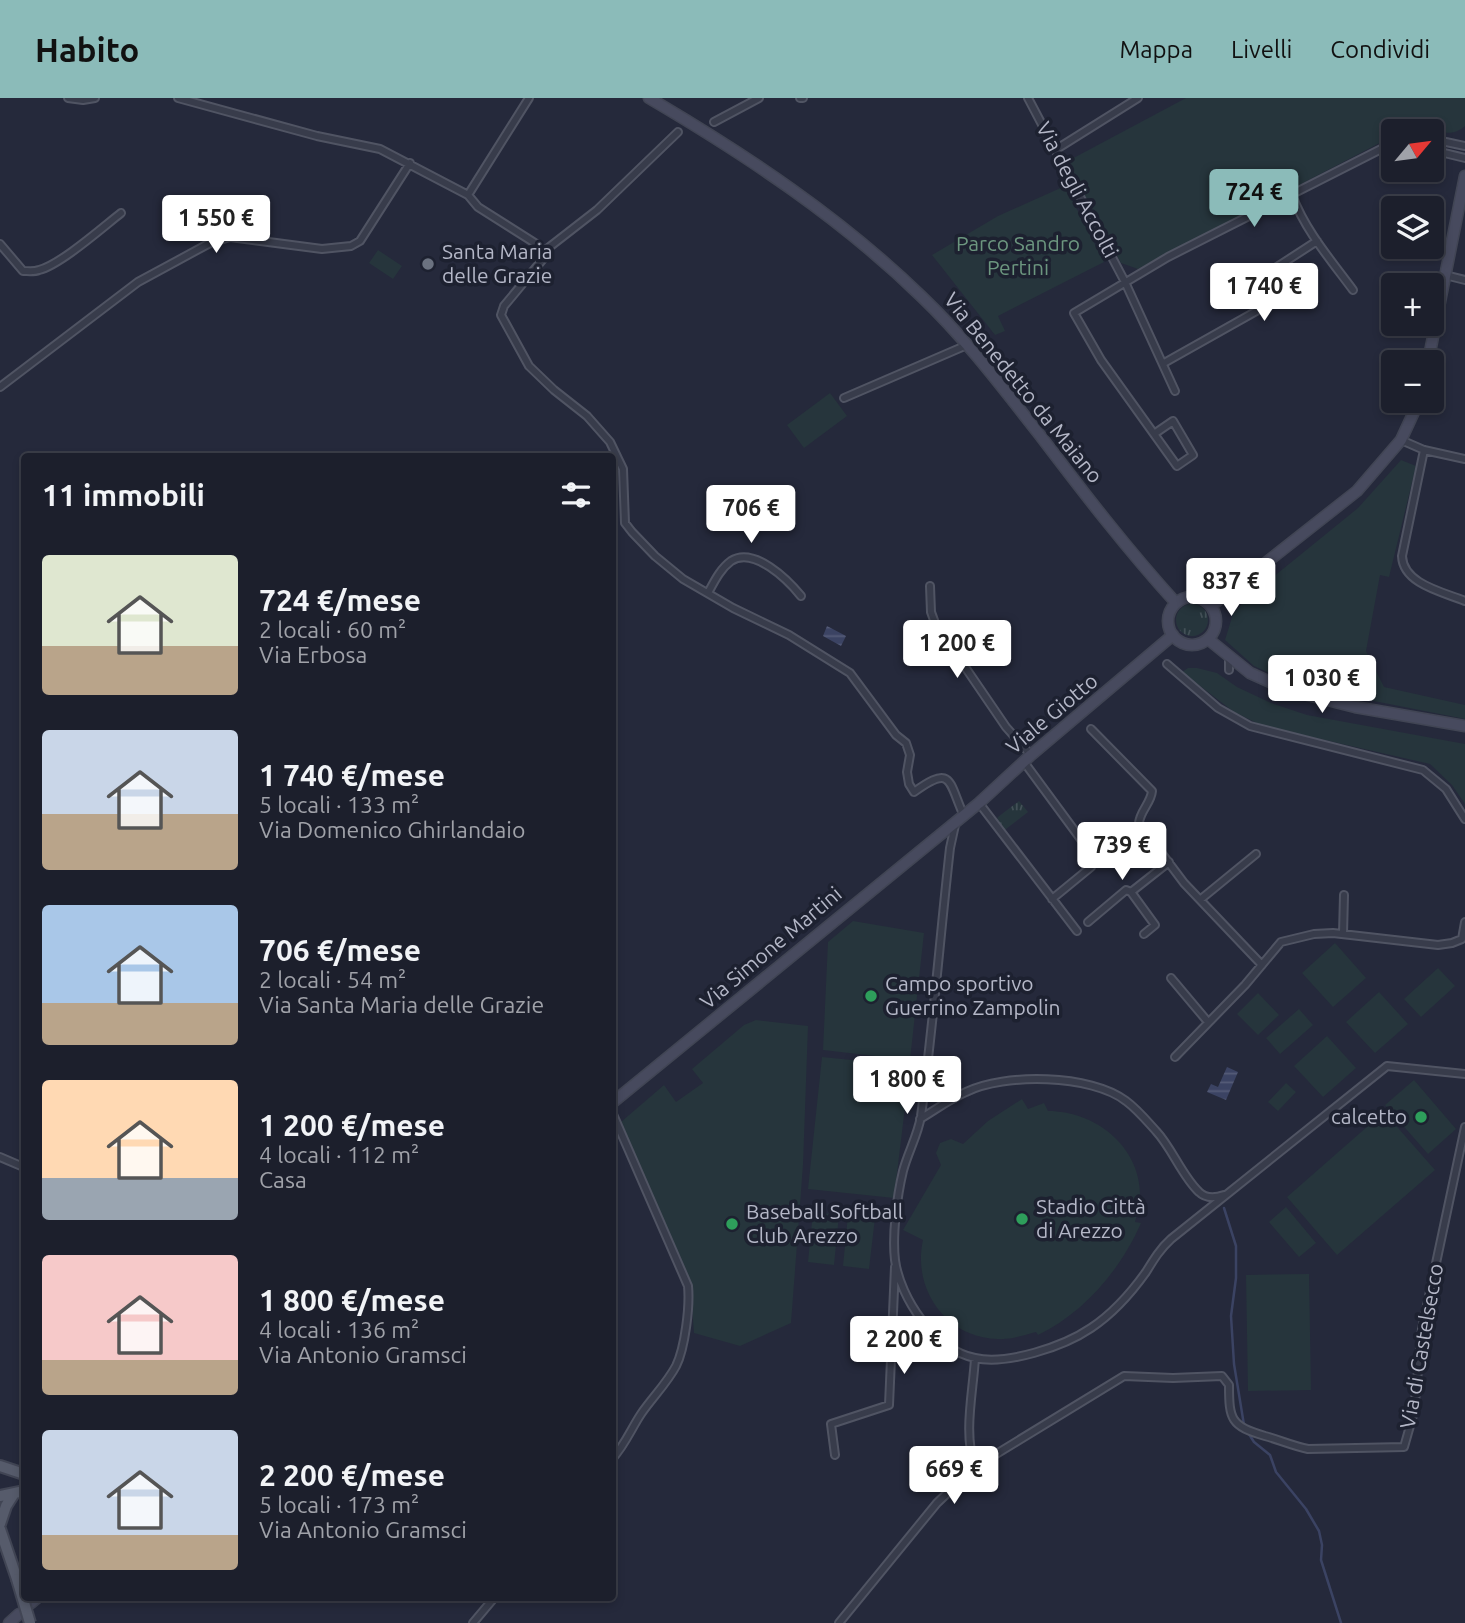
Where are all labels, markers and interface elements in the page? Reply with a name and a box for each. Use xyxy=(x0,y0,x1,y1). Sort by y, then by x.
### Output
text: Habito xyxy=(35,31,139,68)
text: Mappa xyxy=(1119,36,1193,63)
text: Livelli xyxy=(1231,36,1292,63)
text: Condividi xyxy=(1330,36,1430,63)
street label: Via degli Accolti xyxy=(1032,118,1124,262)
north arrow xyxy=(1381,119,1444,182)
map controls xyxy=(1381,119,1444,413)
pin: 724 € xyxy=(1205,170,1303,229)
text: 724 € xyxy=(1225,179,1283,204)
pin: 1 550 € xyxy=(151,195,281,255)
button: layers xyxy=(1381,196,1444,259)
text: 1 550 € xyxy=(178,205,254,230)
park label: Parco Sandro Pertini xyxy=(956,231,1080,279)
place label: Santa Maria delle Grazie xyxy=(442,239,553,287)
marker: Santa Maria delle Grazie xyxy=(420,256,436,272)
pin: 1 740 € xyxy=(1199,264,1329,323)
text: 1 740 € xyxy=(1226,273,1302,298)
button: + xyxy=(1381,273,1444,336)
street label: Via Benedetto da Maiano xyxy=(940,287,1108,487)
button: − xyxy=(1381,350,1444,413)
icon: filters xyxy=(557,476,595,514)
text: 11 immobili xyxy=(42,478,205,512)
pin: 706 € xyxy=(702,486,800,545)
text: 706 € xyxy=(722,495,780,520)
pin: 837 € xyxy=(1182,559,1280,618)
text: 837 € xyxy=(1202,568,1260,593)
icon: home xyxy=(98,583,182,667)
text: 724 €/mese xyxy=(259,583,421,617)
text: 2 locali · 60 m² xyxy=(259,617,406,642)
pin: 1 200 € xyxy=(892,620,1022,680)
text: 1 200 € xyxy=(919,630,995,655)
text: Via Erbosa xyxy=(259,642,367,667)
pin: 1 030 € xyxy=(1257,656,1387,715)
text: 1 030 € xyxy=(1284,665,1360,690)
street label: Viale Giotto xyxy=(1001,668,1102,758)
icon: home xyxy=(98,758,182,842)
text: 1 740 €/mese xyxy=(259,758,445,792)
text: 5 locali · 133 m² xyxy=(259,792,419,817)
text: Via Domenico Ghirlandaio xyxy=(259,817,525,842)
pin: 739 € xyxy=(1073,822,1171,882)
text: 739 € xyxy=(1093,832,1151,857)
street label: Via Simone Martini xyxy=(695,881,846,1013)
icon: home xyxy=(98,933,182,1017)
text: 706 €/mese xyxy=(259,933,421,967)
text: 2 locali · 54 m² xyxy=(259,967,406,992)
place label: Campo sportivo Guerrino Zampolin xyxy=(885,971,1061,1019)
marker: Campo sportivo Guerrino Zampolin xyxy=(863,988,879,1004)
text: Via Santa Maria delle Grazie xyxy=(259,992,544,1017)
pin: 1 800 € xyxy=(842,1056,972,1116)
text: 1 800 € xyxy=(869,1066,945,1091)
place label: calcetto xyxy=(1331,1104,1407,1128)
icon: home xyxy=(98,1108,182,1192)
text: 1 200 €/mese xyxy=(259,1108,445,1142)
marker: calcetto xyxy=(1413,1109,1429,1125)
text: 4 locali · 112 m² xyxy=(259,1142,419,1167)
text: Casa xyxy=(259,1167,307,1192)
place label: Stadio Città di Arezzo xyxy=(1036,1194,1146,1242)
place label: Baseball Softball Club Arezzo xyxy=(746,1199,903,1247)
marker: Stadio Città di Arezzo xyxy=(1014,1211,1030,1227)
marker: Baseball Softball Club Arezzo xyxy=(724,1216,740,1232)
street label: Via di Castelsecco xyxy=(1395,1261,1447,1430)
icon: home xyxy=(98,1283,182,1367)
text: 1 800 €/mese xyxy=(259,1283,445,1317)
pin: 2 200 € xyxy=(839,1316,969,1376)
text: 4 locali · 136 m² xyxy=(259,1317,419,1342)
text: 2 200 € xyxy=(866,1326,942,1351)
text: Via Antonio Gramsci xyxy=(259,1342,467,1367)
pin: 669 € xyxy=(905,1446,1003,1506)
text: 669 € xyxy=(925,1456,983,1481)
icon: home xyxy=(98,1458,182,1542)
text: 2 200 €/mese xyxy=(259,1458,445,1492)
text: 5 locali · 173 m² xyxy=(259,1492,419,1517)
text: Via Antonio Gramsci xyxy=(259,1517,467,1542)

